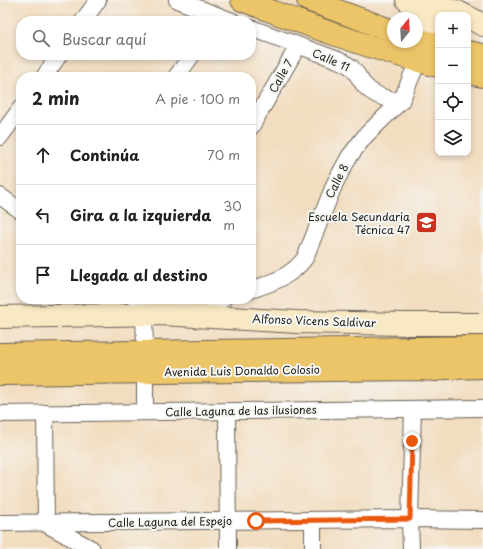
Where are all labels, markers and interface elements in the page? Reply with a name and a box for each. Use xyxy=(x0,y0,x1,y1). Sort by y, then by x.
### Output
north arrow xyxy=(387,12,423,48)
map controls xyxy=(435,12,471,156)
button: + xyxy=(435,12,471,48)
search box xyxy=(16,16,256,60)
icon: search xyxy=(30,27,52,49)
text: Buscar aquí xyxy=(62,27,146,50)
street label: Calle 11 xyxy=(310,44,353,75)
button: − xyxy=(435,48,471,84)
street label: Calle 7 xyxy=(264,56,297,96)
button: locate xyxy=(435,84,471,120)
text: 2 min xyxy=(32,85,79,111)
text: A pie · 100 m xyxy=(155,89,240,108)
button: layers xyxy=(435,120,471,156)
text: Continúa xyxy=(70,143,139,166)
icon: ahead xyxy=(32,144,54,166)
text: 70 m xyxy=(207,145,240,164)
street label: Calle 8 xyxy=(321,160,353,201)
text: 30 m xyxy=(223,196,242,234)
text: Gira a la izquierda xyxy=(70,203,211,226)
icon: left xyxy=(32,204,54,226)
place label: Escuela Secundaria Técnica 47 xyxy=(308,208,410,238)
school or university icon: Escuela Secundaria Técnica 47 xyxy=(413,210,439,236)
text: Llegada al destino xyxy=(70,263,208,286)
icon: arrive xyxy=(32,264,54,286)
street label: Alfonso Vicens Saldivar xyxy=(252,310,376,331)
street label: Avenida Luis Donaldo Colosio xyxy=(164,361,320,380)
street label: Calle Laguna de las ilusiones xyxy=(165,401,317,420)
route end xyxy=(403,432,421,450)
street label: Calle Laguna del Espejo xyxy=(108,512,232,531)
route start xyxy=(247,512,265,530)

